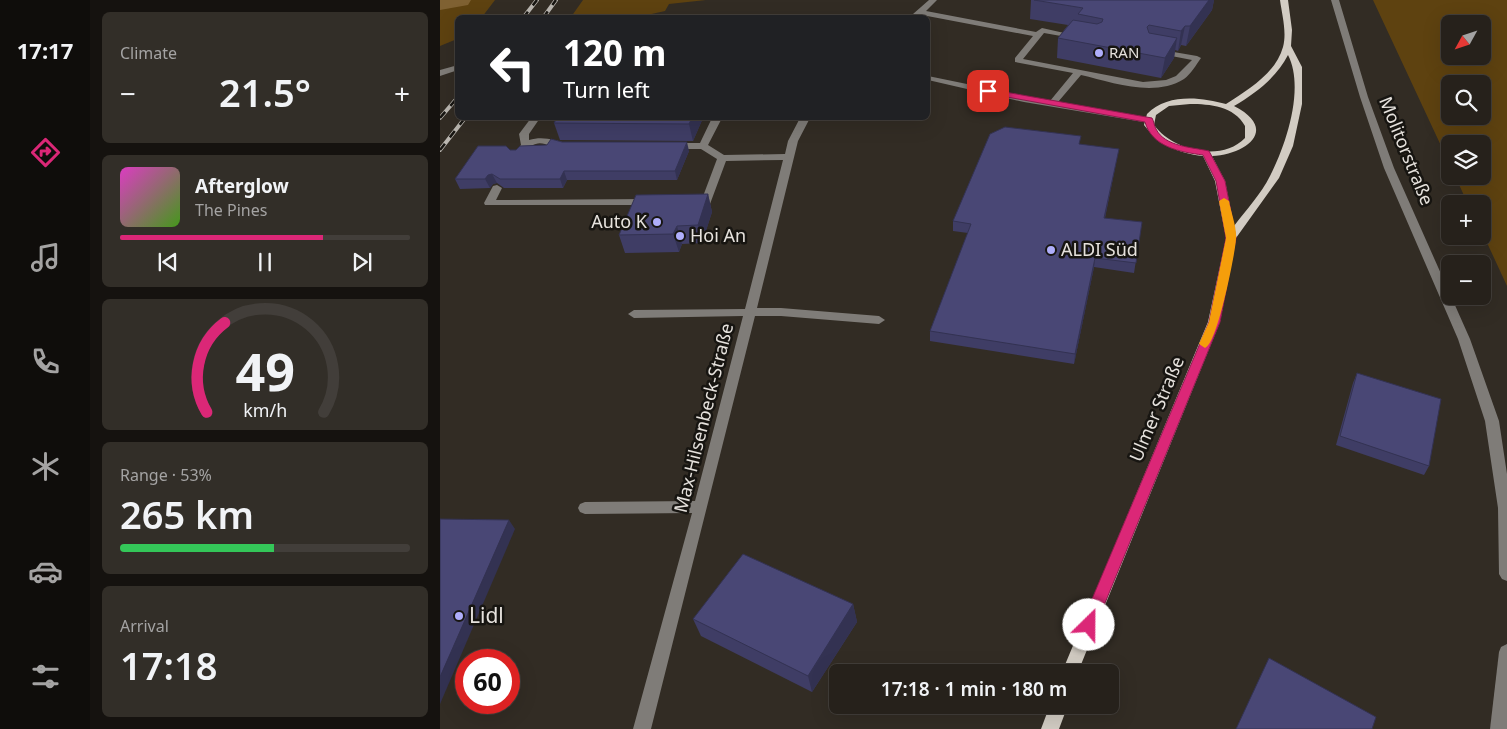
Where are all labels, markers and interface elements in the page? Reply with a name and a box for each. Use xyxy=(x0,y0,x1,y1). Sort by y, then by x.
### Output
north arrow xyxy=(1441,15,1491,65)
map controls xyxy=(1441,15,1491,305)
text: 120 m xyxy=(563,29,666,76)
text: 17:17 xyxy=(17,35,73,65)
icon: left xyxy=(480,35,545,100)
text: Climate xyxy=(120,42,177,64)
place label: RAN xyxy=(1109,42,1139,62)
marker: RAN xyxy=(1093,47,1105,59)
text: 21.5° xyxy=(219,66,311,118)
pin xyxy=(967,70,1009,112)
text: − xyxy=(120,74,136,112)
text: + xyxy=(394,74,410,112)
text: Turn left xyxy=(563,74,650,104)
button: search xyxy=(1441,75,1491,125)
icon: arrive xyxy=(974,77,1002,105)
street label: Molitorstraße xyxy=(1374,93,1440,208)
icon: directions xyxy=(28,135,63,170)
button: layers xyxy=(1441,135,1491,185)
text: Afterglow xyxy=(195,173,289,199)
button: + xyxy=(1441,195,1491,245)
text: The Pines xyxy=(195,199,267,221)
place label: Auto K xyxy=(591,209,648,233)
marker: Auto K xyxy=(651,216,663,228)
place label: Hoi An xyxy=(690,223,746,247)
marker: Hoi An xyxy=(674,230,686,242)
place label: ALDI Süd xyxy=(1061,237,1138,261)
icon: music xyxy=(28,240,63,275)
marker: ALDI Süd xyxy=(1045,244,1057,256)
icon: previous xyxy=(154,248,182,276)
icon: pause xyxy=(251,248,279,276)
icon: next xyxy=(348,248,376,276)
button: − xyxy=(1441,255,1491,305)
street label: Max-Hilsenbeck-Straße xyxy=(668,320,738,515)
text: 49 xyxy=(235,335,295,406)
icon: phone xyxy=(28,344,63,379)
street label: Ulmer Straße xyxy=(1123,352,1189,465)
text: km/h xyxy=(243,398,287,422)
icon: climate xyxy=(28,449,63,484)
text: Range · 53% xyxy=(120,464,212,486)
text: 265 km xyxy=(120,488,254,540)
icon: car xyxy=(28,554,63,589)
position arrow xyxy=(1062,598,1114,650)
place label: Lidl xyxy=(469,601,504,629)
marker: Lidl xyxy=(453,610,465,622)
text: Arrival xyxy=(120,615,169,637)
text: 17:18 xyxy=(120,639,217,691)
speed limit sign: 60 xyxy=(455,649,520,714)
icon: filters xyxy=(28,659,63,694)
text: 17:18 · 1 min · 180 m xyxy=(881,676,1067,702)

